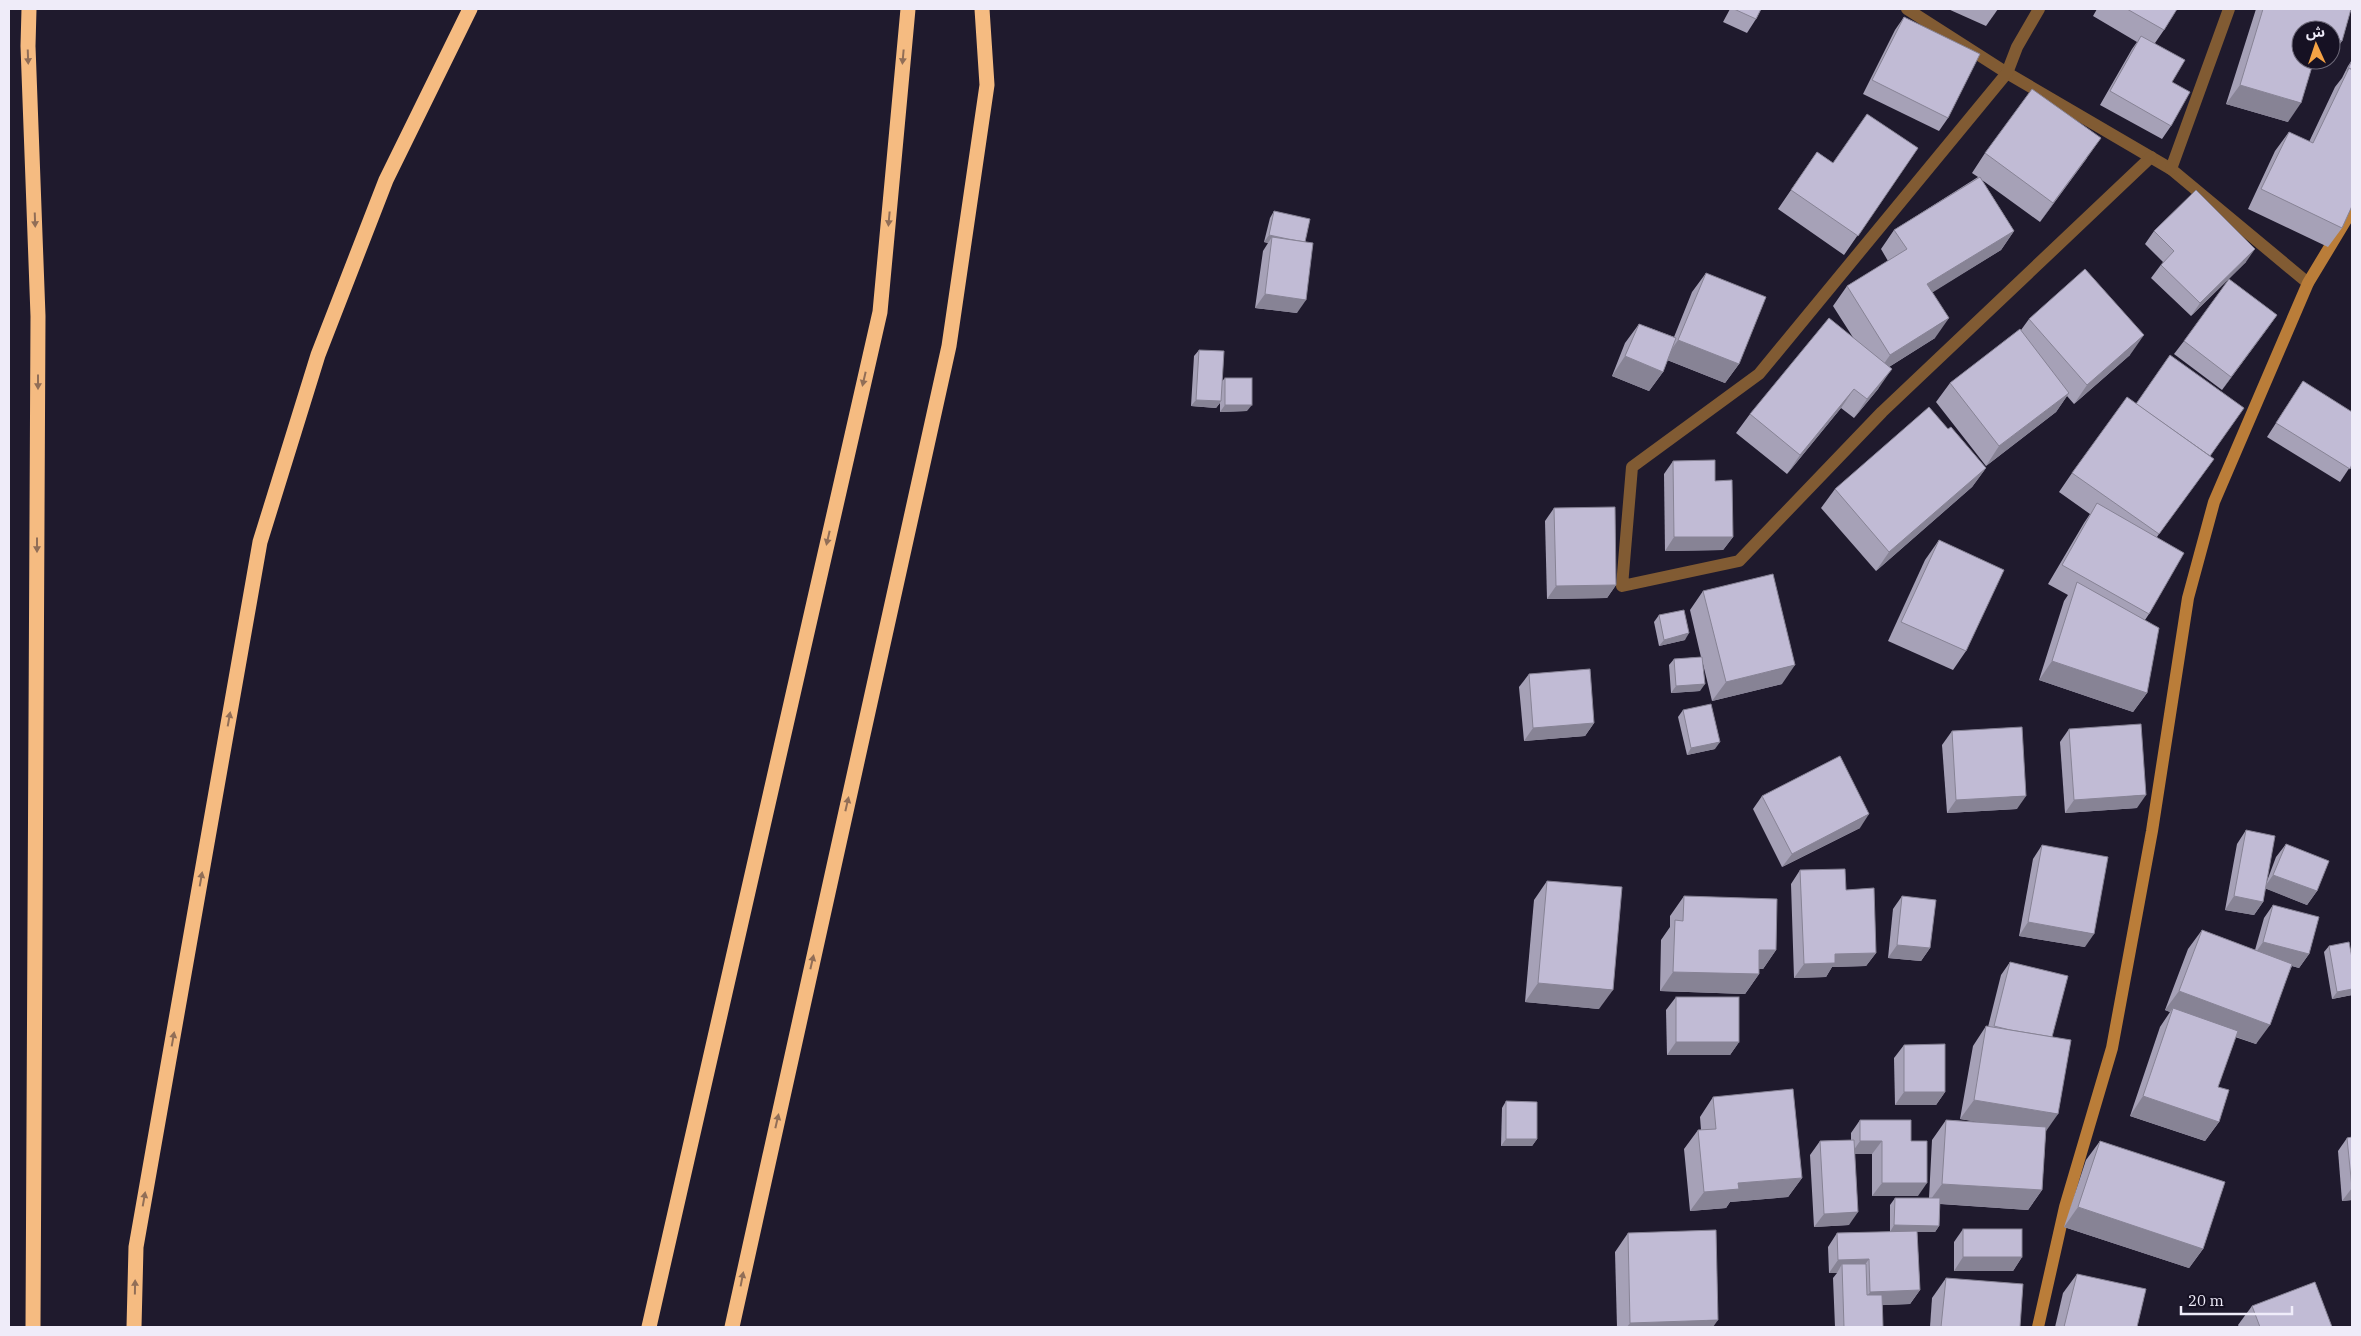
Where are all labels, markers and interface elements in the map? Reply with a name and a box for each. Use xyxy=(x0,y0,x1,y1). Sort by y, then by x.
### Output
north arrow xyxy=(2291,20,2341,70)
text: ش xyxy=(2305,23,2325,42)
one-way arrow xyxy=(25,50,33,66)
one-way arrow xyxy=(899,50,907,66)
one-way arrow xyxy=(884,211,892,227)
one-way arrow xyxy=(31,212,39,228)
one-way arrow xyxy=(860,372,868,387)
one-way arrow xyxy=(34,375,42,391)
one-way arrow xyxy=(824,530,832,545)
one-way arrow xyxy=(33,537,41,553)
one-way arrow xyxy=(225,711,233,727)
one-way arrow xyxy=(843,796,851,811)
one-way arrow xyxy=(197,871,205,887)
one-way arrow xyxy=(808,955,816,970)
one-way arrow xyxy=(169,1031,177,1047)
one-way arrow xyxy=(773,1113,781,1128)
one-way arrow xyxy=(141,1191,149,1207)
one-way arrow xyxy=(738,1271,746,1287)
one-way arrow xyxy=(131,1279,139,1295)
scale bar xyxy=(2181,1284,2292,1316)
text: 20 m xyxy=(2188,1291,2224,1310)

